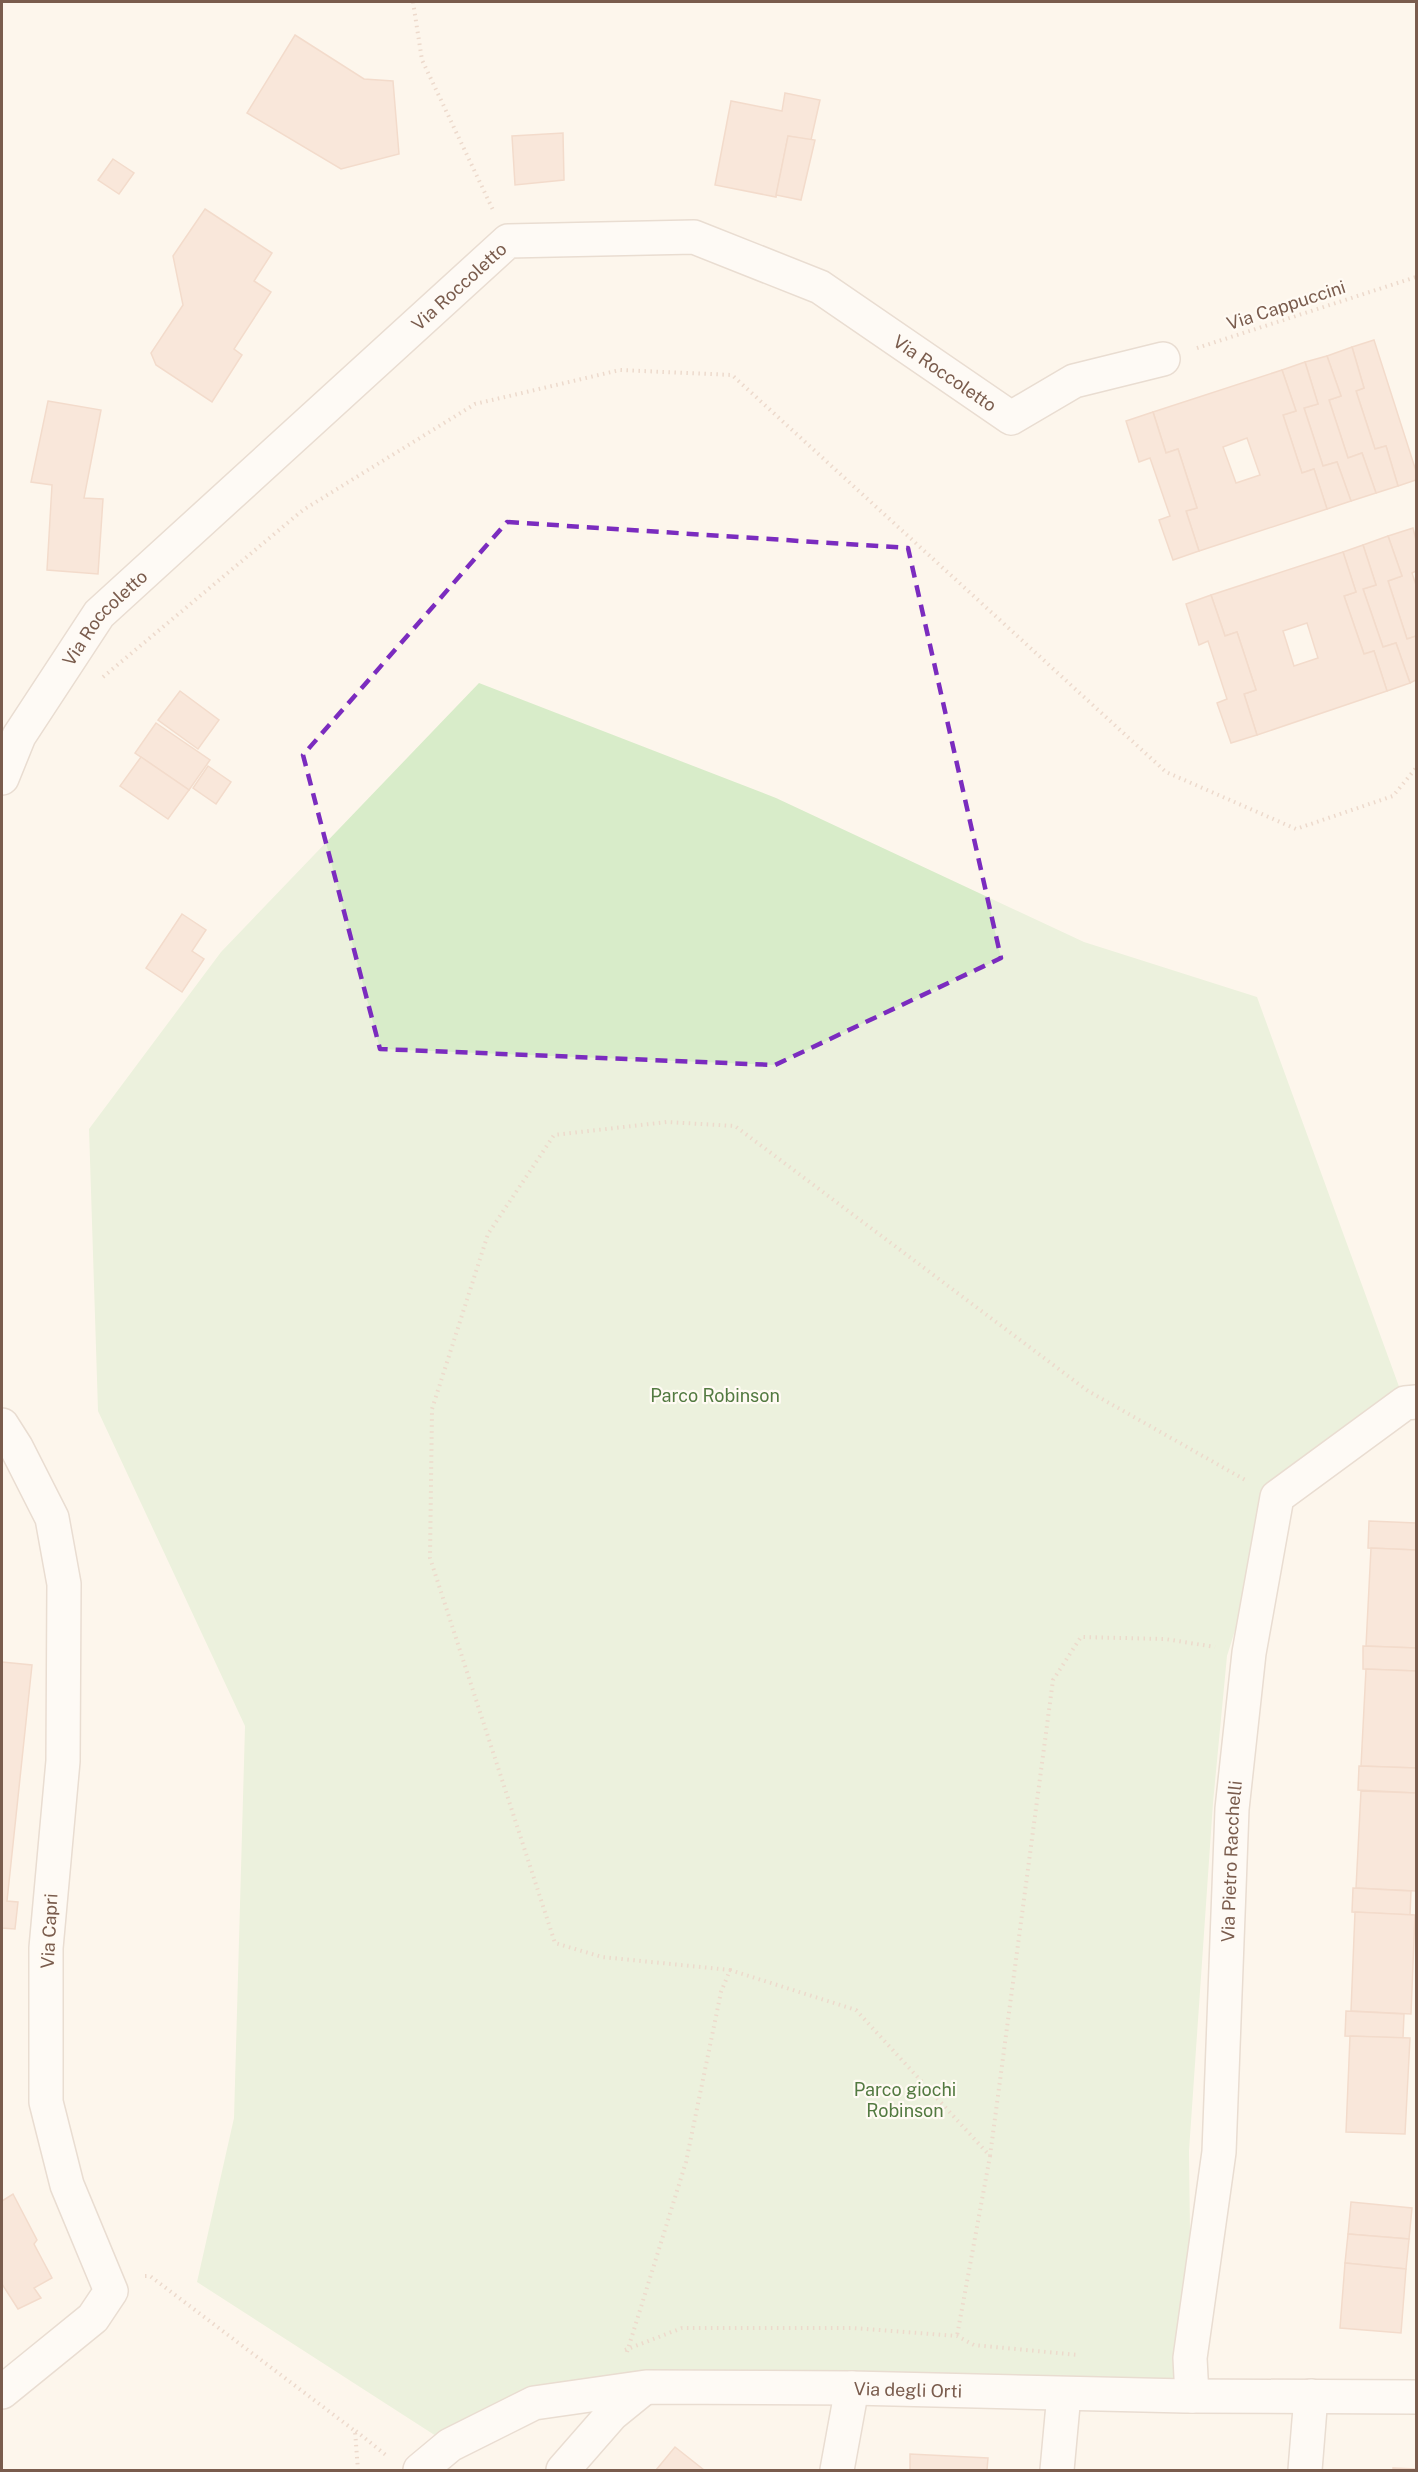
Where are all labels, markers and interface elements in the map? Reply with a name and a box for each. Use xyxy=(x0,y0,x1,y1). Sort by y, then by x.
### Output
street label: Via Roccoletto xyxy=(407,238,510,334)
street label: Via Cappuccini xyxy=(1224,276,1348,334)
street label: Via Roccoletto xyxy=(889,330,1001,416)
street label: Via Roccoletto xyxy=(58,565,151,669)
park label: Parco Robinson xyxy=(650,1385,780,1406)
street label: Via Pietro Racchelli xyxy=(1216,1779,1246,1943)
street label: Via Capri xyxy=(37,1893,61,1969)
park label: Parco giochi Robinson xyxy=(854,2079,956,2121)
street label: Via degli Orti xyxy=(853,2378,962,2401)

